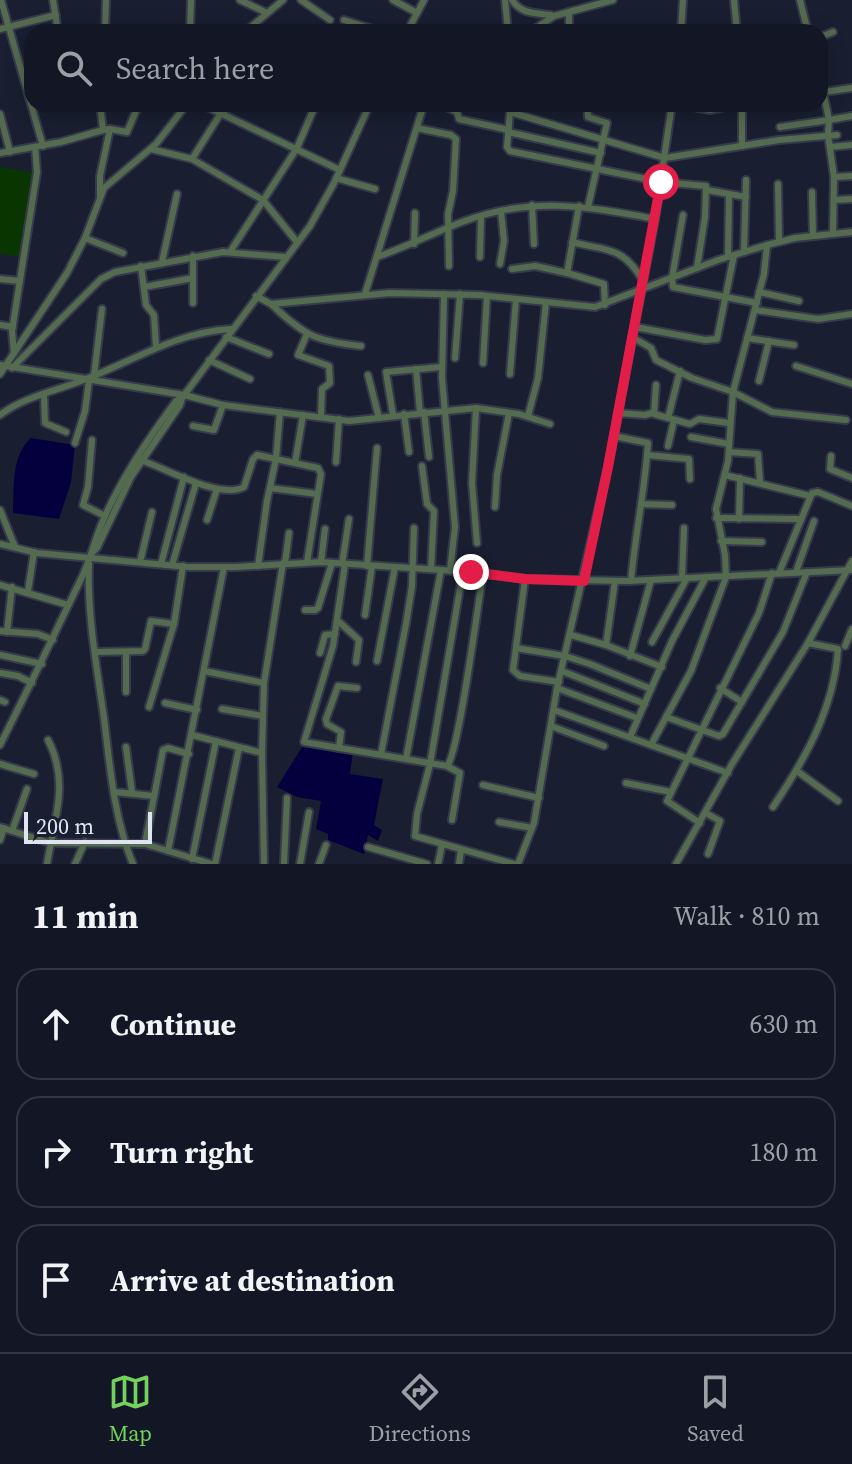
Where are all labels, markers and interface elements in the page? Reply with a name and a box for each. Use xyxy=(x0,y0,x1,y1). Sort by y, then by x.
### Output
search box xyxy=(24,24,828,112)
icon: search xyxy=(52,46,96,90)
text: Search here xyxy=(116,48,274,89)
route start xyxy=(643,164,679,200)
route end xyxy=(453,554,489,590)
scale bar xyxy=(24,808,152,844)
text: 200 m xyxy=(36,811,94,841)
text: 11 min xyxy=(32,893,139,939)
text: Walk · 810 m xyxy=(673,898,820,934)
icon: ahead xyxy=(34,1002,78,1046)
text: Continue xyxy=(110,1004,236,1045)
text: 630 m xyxy=(750,1006,818,1042)
icon: right xyxy=(34,1130,78,1174)
text: Turn right xyxy=(110,1132,253,1173)
text: 180 m xyxy=(750,1134,818,1170)
icon: arrive xyxy=(34,1258,78,1302)
text: Arrive at destination xyxy=(110,1260,395,1301)
tab: Map xyxy=(108,1370,152,1448)
tab: Directions xyxy=(369,1370,471,1448)
tab: Saved xyxy=(687,1370,744,1448)

